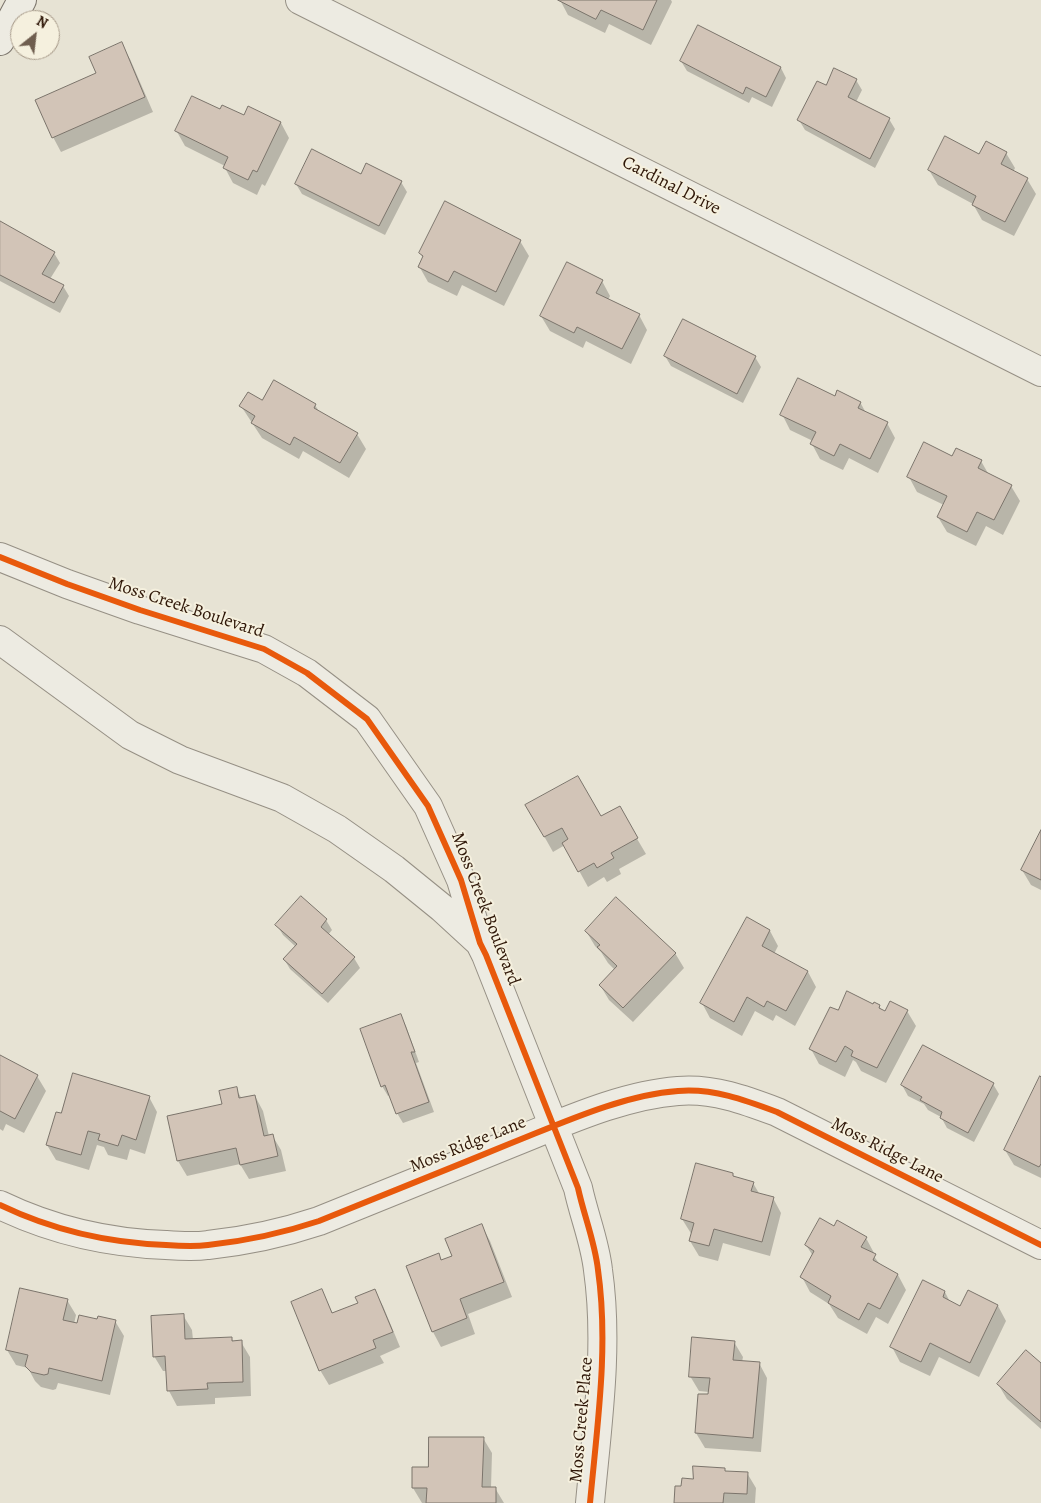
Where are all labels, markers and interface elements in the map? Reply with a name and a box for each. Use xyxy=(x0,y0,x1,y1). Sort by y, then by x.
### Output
north arrow xyxy=(10,10,60,60)
text: N xyxy=(33,12,51,33)
street label: Cardinal Drive xyxy=(618,152,724,220)
street label: Moss Creek Boulevard xyxy=(105,573,267,643)
street label: Moss Creek Boulevard xyxy=(446,829,524,989)
street label: Moss Ridge Lane xyxy=(407,1112,529,1178)
street label: Moss Ridge Lane xyxy=(827,1113,947,1189)
street label: Moss Creek Place xyxy=(566,1356,598,1484)

